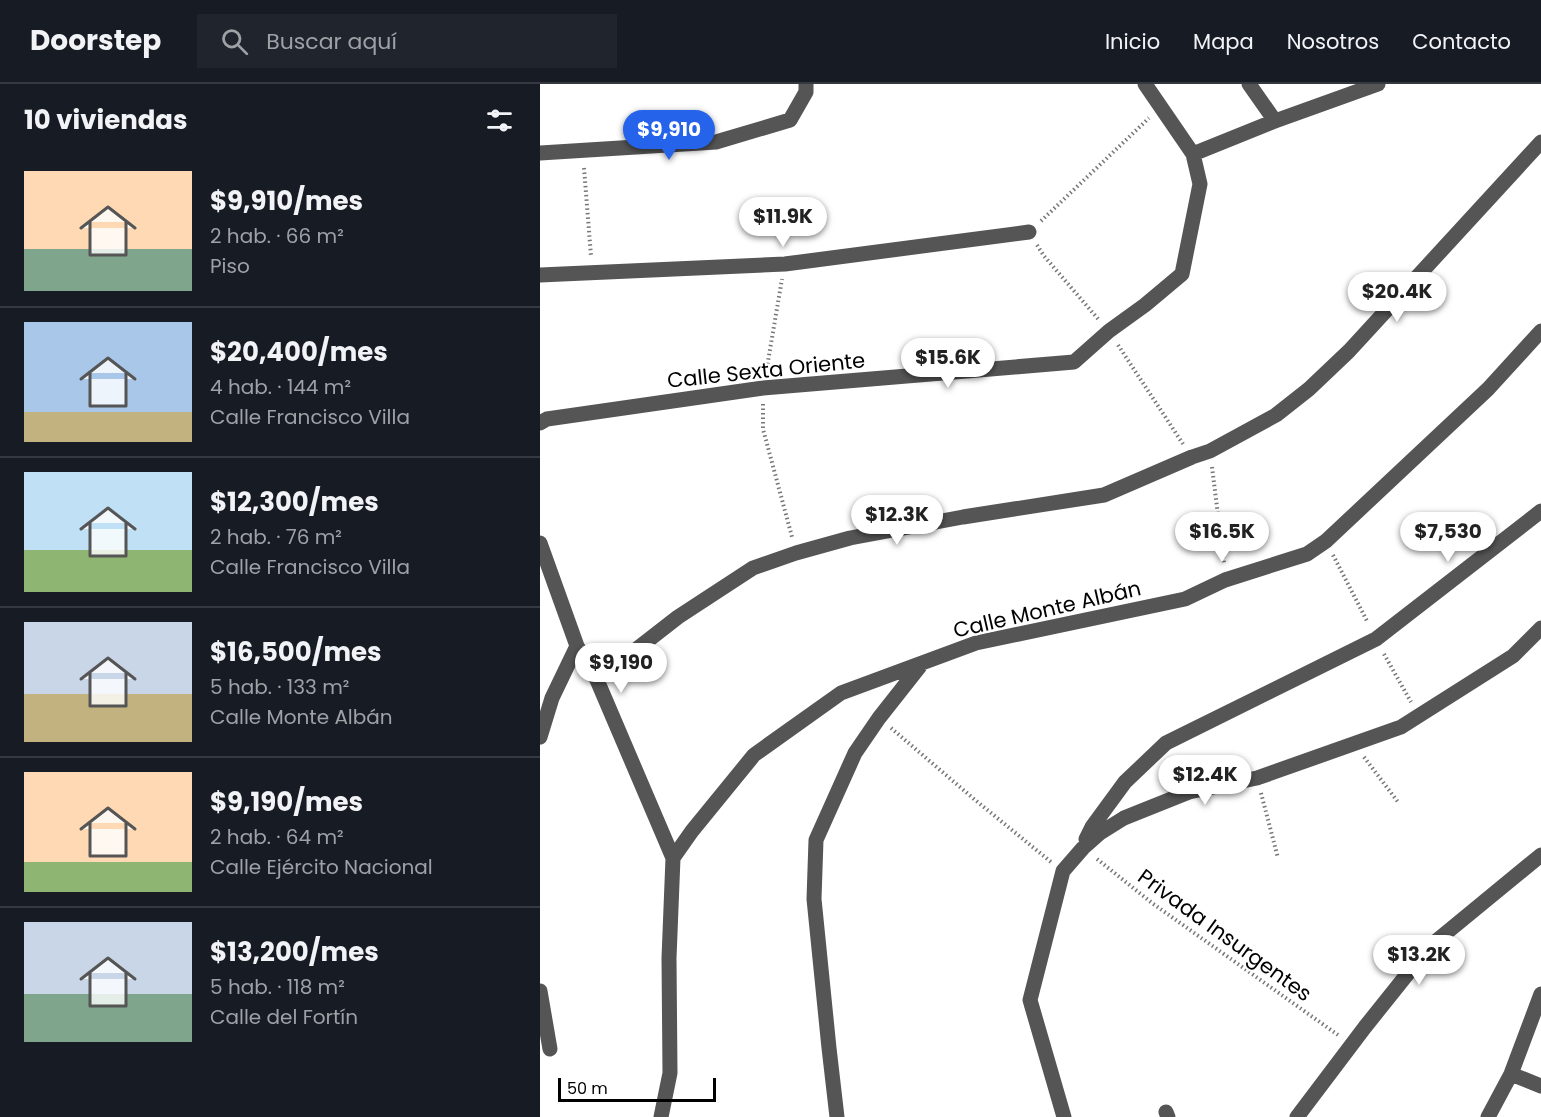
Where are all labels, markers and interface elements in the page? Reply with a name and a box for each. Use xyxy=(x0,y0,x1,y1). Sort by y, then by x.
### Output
search box xyxy=(197,14,617,68)
text: Doorstep xyxy=(30,21,161,60)
icon: search xyxy=(218,25,251,58)
text: Buscar aquí xyxy=(266,26,397,57)
text: Inicio xyxy=(1105,27,1160,56)
text: Mapa xyxy=(1193,27,1254,56)
text: Nosotros xyxy=(1287,27,1379,56)
text: Contacto xyxy=(1412,27,1511,56)
text: 10 viviendas xyxy=(24,102,188,138)
icon: filters xyxy=(483,104,516,137)
pin: $9,910 xyxy=(620,110,718,161)
text: $9,910 xyxy=(637,115,701,143)
text: $9,910/mes xyxy=(210,183,363,219)
icon: home xyxy=(72,195,144,267)
pin: $11.9K xyxy=(734,197,832,248)
text: $11.9K xyxy=(753,202,813,230)
text: 2 hab. · 66 m² xyxy=(210,222,344,250)
text: Piso xyxy=(210,252,250,280)
pin: $20.4K xyxy=(1348,272,1446,323)
text: $20.4K xyxy=(1362,277,1432,305)
text: $20,400/mes xyxy=(210,334,388,370)
pin: $15.6K xyxy=(899,338,997,389)
text: $15.6K xyxy=(915,343,981,371)
street label: Calle Sexta Oriente xyxy=(666,345,866,395)
icon: home xyxy=(72,346,144,418)
text: 4 hab. · 144 m² xyxy=(210,373,351,401)
text: Calle Francisco Villa xyxy=(210,403,410,431)
text: $12,300/mes xyxy=(210,484,379,520)
pin: $12.3K xyxy=(848,495,946,546)
icon: home xyxy=(72,496,144,568)
text: $12.3K xyxy=(865,500,929,528)
pin: $16.5K xyxy=(1173,512,1271,563)
pin: $7,530 xyxy=(1399,512,1497,563)
text: $16.5K xyxy=(1189,517,1255,545)
text: $7,530 xyxy=(1414,517,1482,545)
text: 2 hab. · 76 m² xyxy=(210,523,342,551)
text: Calle Francisco Villa xyxy=(210,553,410,581)
street label: Calle Monte Albán xyxy=(950,573,1144,645)
text: $16,500/mes xyxy=(210,634,382,670)
pin: $9,190 xyxy=(572,643,670,694)
icon: home xyxy=(72,646,144,718)
text: $9,190 xyxy=(589,648,653,676)
text: 5 hab. · 133 m² xyxy=(210,673,349,701)
text: Calle Monte Albán xyxy=(210,703,393,731)
pin: $12.4K xyxy=(1156,755,1254,806)
text: $12.4K xyxy=(1172,760,1238,788)
text: $9,190/mes xyxy=(210,784,363,820)
icon: home xyxy=(72,796,144,868)
text: 2 hab. · 64 m² xyxy=(210,823,344,851)
text: Calle Ejército Nacional xyxy=(210,853,433,881)
street label: Privada Insurgentes xyxy=(1132,862,1318,1008)
text: $13,200/mes xyxy=(210,934,379,970)
pin: $13.2K xyxy=(1370,935,1468,986)
text: $13.2K xyxy=(1387,940,1451,968)
icon: home xyxy=(72,946,144,1018)
text: 5 hab. · 118 m² xyxy=(210,973,345,1001)
text: Calle del Fortín xyxy=(210,1003,358,1031)
scale bar xyxy=(558,1075,716,1102)
text: 50 m xyxy=(567,1077,608,1100)

